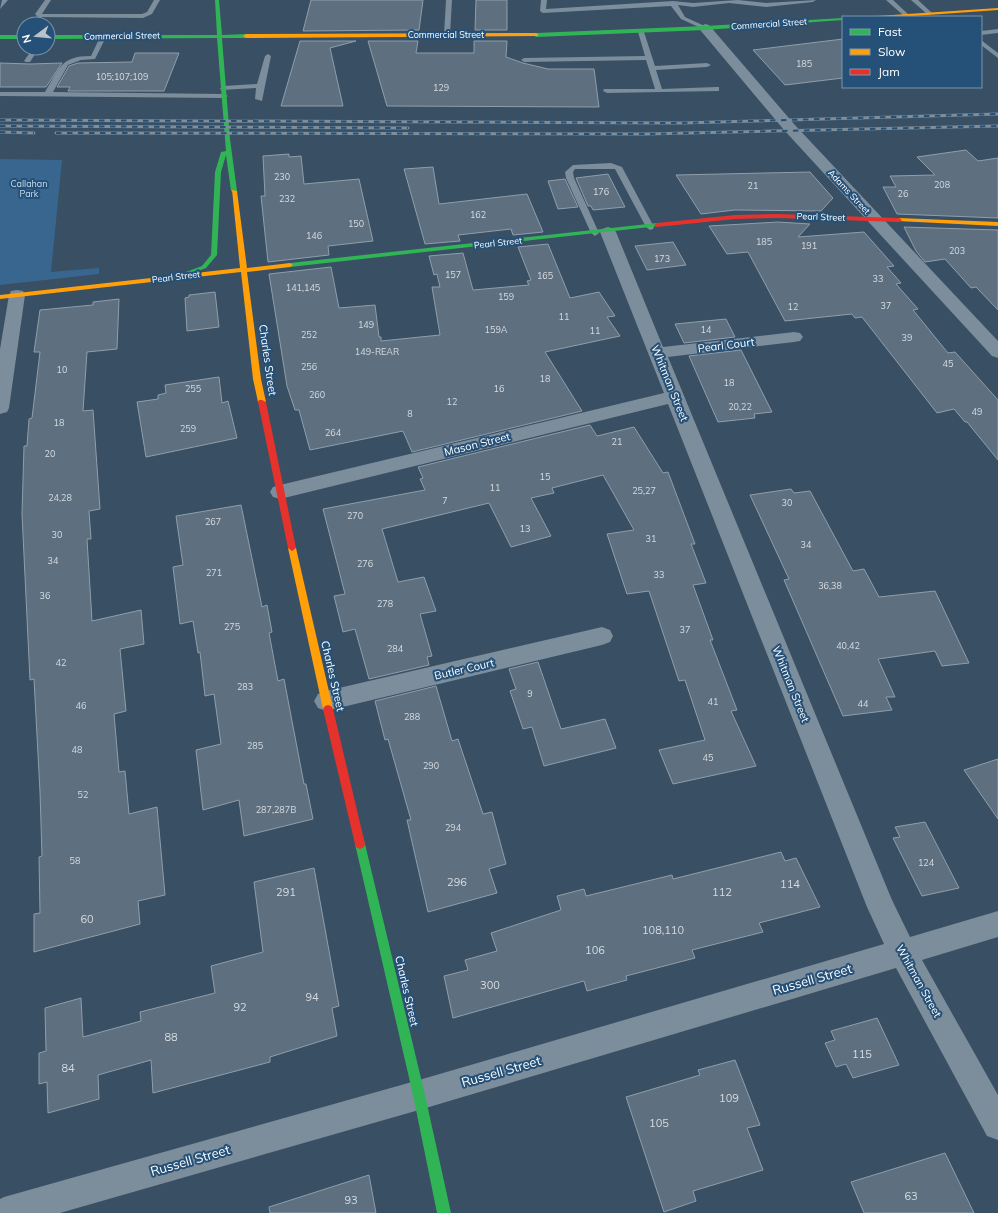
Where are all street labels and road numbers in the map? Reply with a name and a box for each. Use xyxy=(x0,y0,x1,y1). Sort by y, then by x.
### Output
street label: Commercial Street xyxy=(731,15,807,32)
street label: Commercial Street xyxy=(84,29,160,42)
street label: Commercial Street xyxy=(408,29,484,40)
street label: Adams Street xyxy=(826,167,873,216)
street label: Pearl Street xyxy=(797,210,845,223)
street label: Pearl Street xyxy=(473,234,523,251)
street label: Pearl Street xyxy=(151,268,201,285)
street label: Charles Street xyxy=(256,323,280,397)
street label: Pearl Court xyxy=(697,335,755,355)
street label: Whitman Street xyxy=(648,343,692,423)
street label: Mason Street xyxy=(443,429,512,459)
street label: Charles Street xyxy=(318,639,348,713)
street label: Whitman Street xyxy=(769,644,813,724)
street label: Butler Court xyxy=(433,655,495,683)
street label: Whitman Street xyxy=(893,942,945,1020)
street label: Charles Street xyxy=(392,954,422,1028)
street label: Russell Street xyxy=(770,960,854,998)
street label: Russell Street xyxy=(459,1052,543,1090)
street label: Russell Street xyxy=(148,1141,232,1179)

